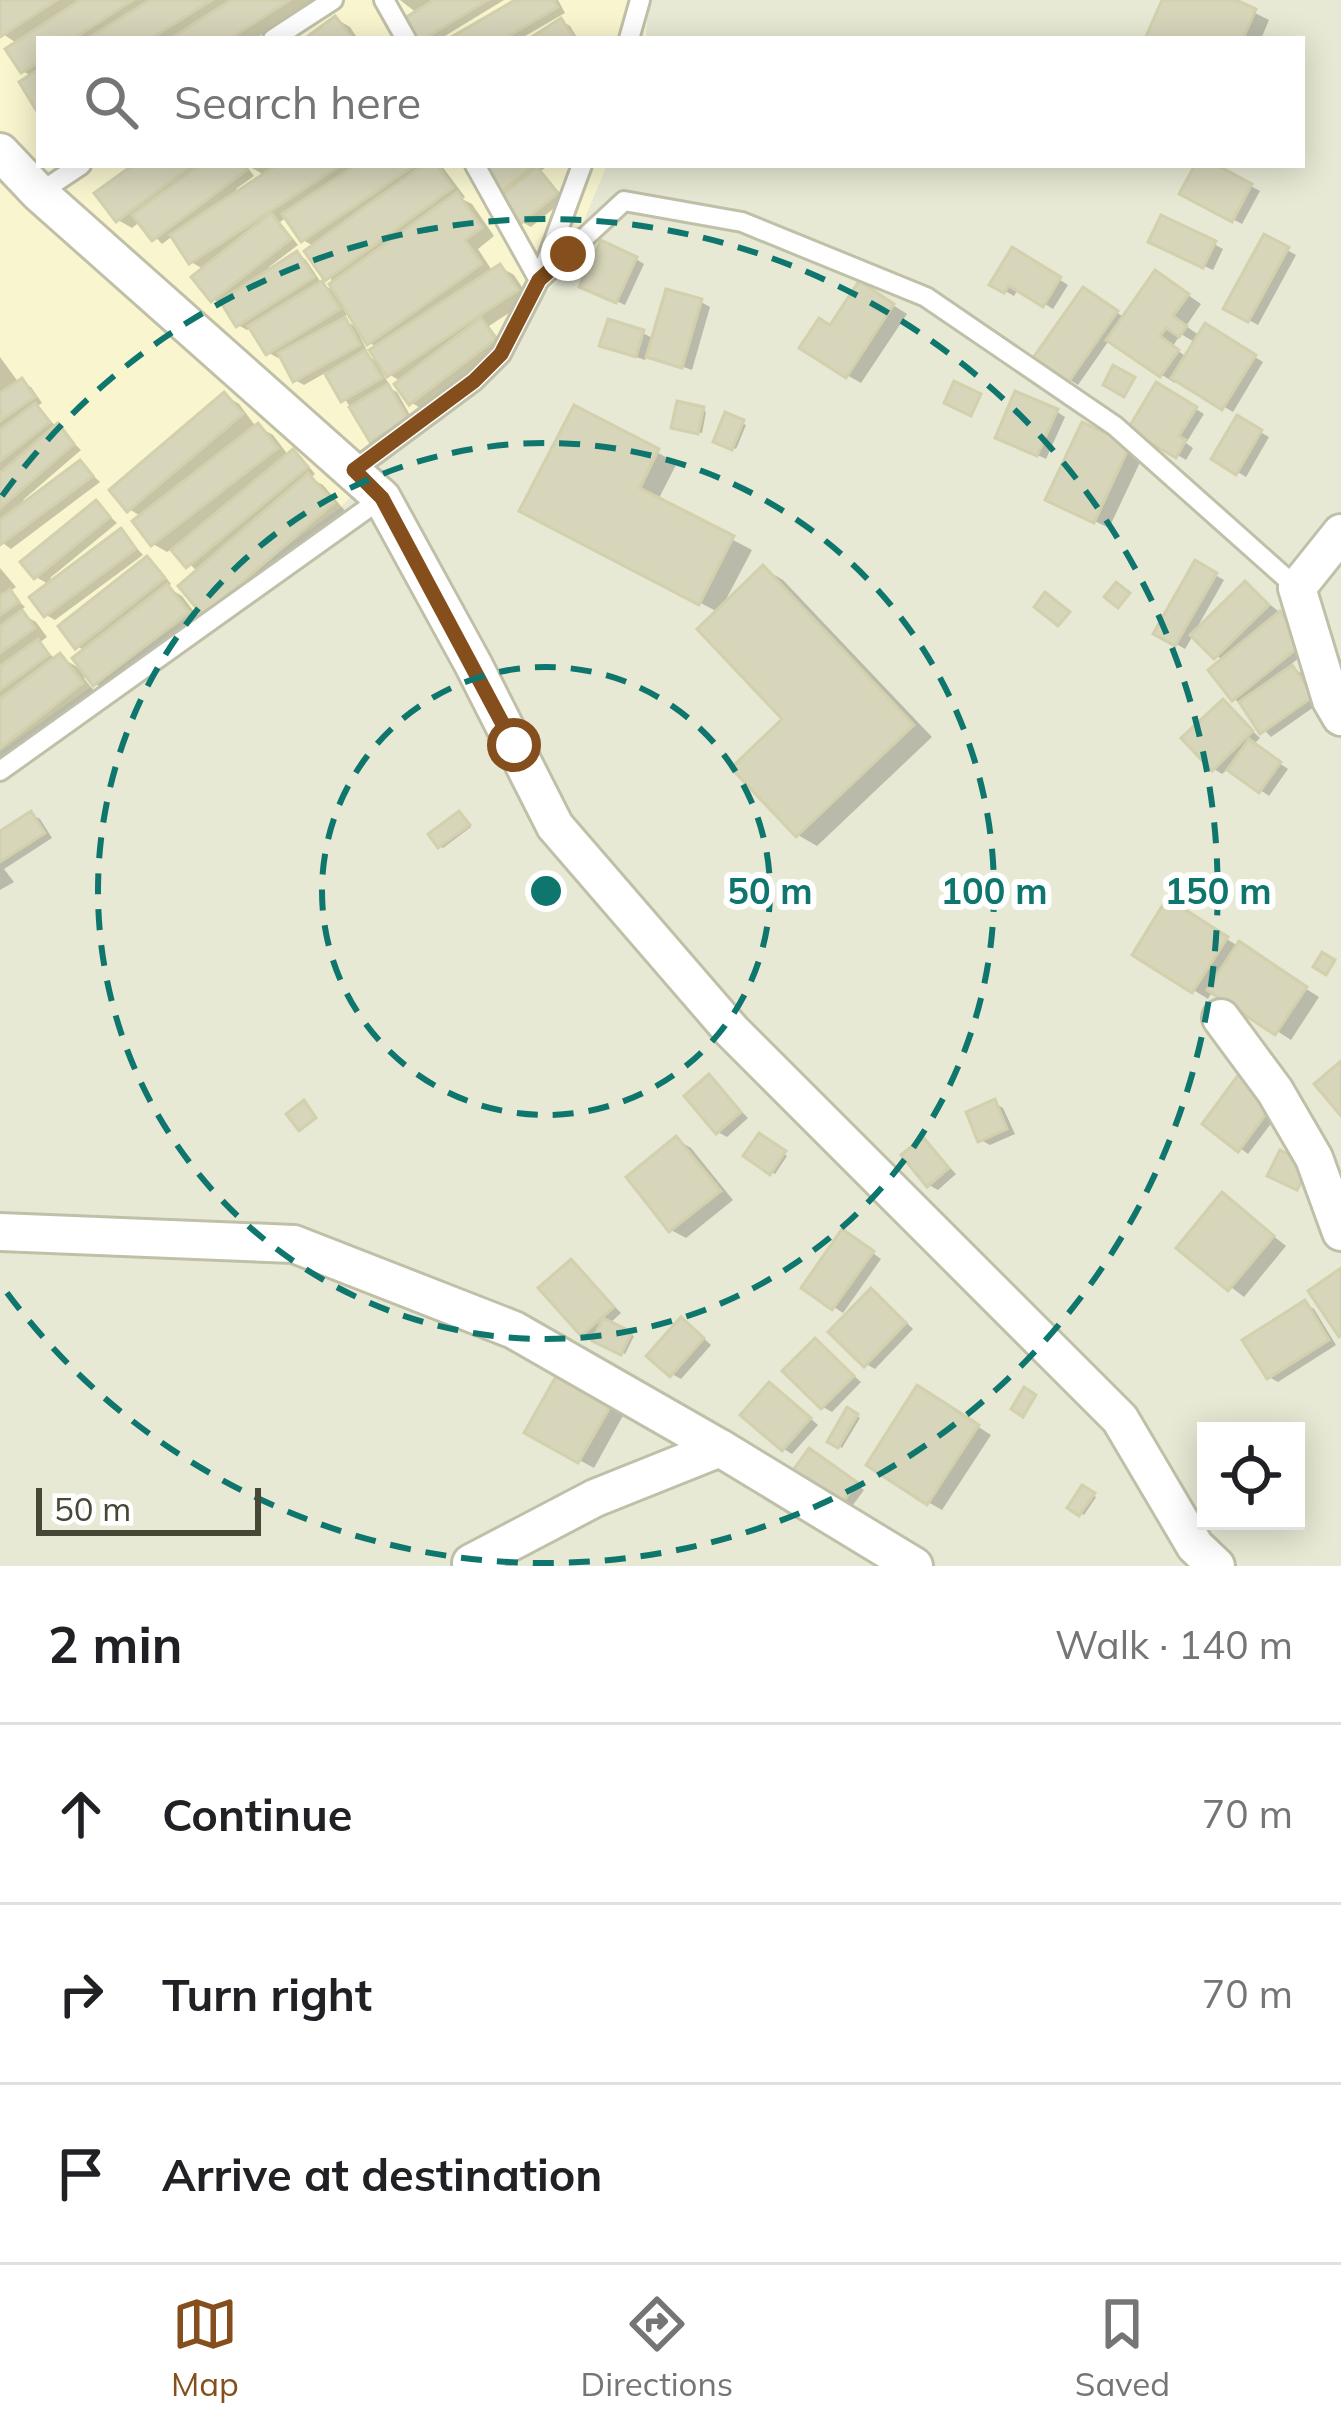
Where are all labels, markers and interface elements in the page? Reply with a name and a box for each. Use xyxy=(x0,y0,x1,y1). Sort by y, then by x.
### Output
search box xyxy=(36,36,1305,168)
icon: search xyxy=(78,69,144,135)
text: Search here xyxy=(174,74,421,130)
route end xyxy=(541,227,595,281)
route start xyxy=(487,718,541,772)
text: 50 m xyxy=(727,868,813,913)
text: 100 m xyxy=(940,868,1048,913)
text: 150 m xyxy=(1164,868,1272,913)
centre of rings xyxy=(525,870,567,912)
map controls xyxy=(1197,1422,1305,1530)
button: locate xyxy=(1197,1422,1305,1530)
scale bar xyxy=(36,1482,261,1535)
text: 50 m xyxy=(54,1488,131,1529)
text: 2 min xyxy=(48,1612,183,1676)
text: Walk · 140 m xyxy=(1055,1620,1293,1669)
icon: ahead xyxy=(48,1781,114,1847)
text: Continue xyxy=(162,1786,352,1842)
text: 70 m xyxy=(1202,1789,1293,1838)
icon: right xyxy=(48,1961,114,2027)
text: Turn right xyxy=(162,1966,372,2022)
text: 70 m xyxy=(1202,1969,1293,2018)
icon: arrive xyxy=(48,2141,114,2207)
text: Arrive at destination xyxy=(162,2146,602,2202)
tab: Map xyxy=(171,2291,239,2404)
tab: Directions xyxy=(581,2291,733,2404)
tab: Saved xyxy=(1075,2291,1170,2404)

